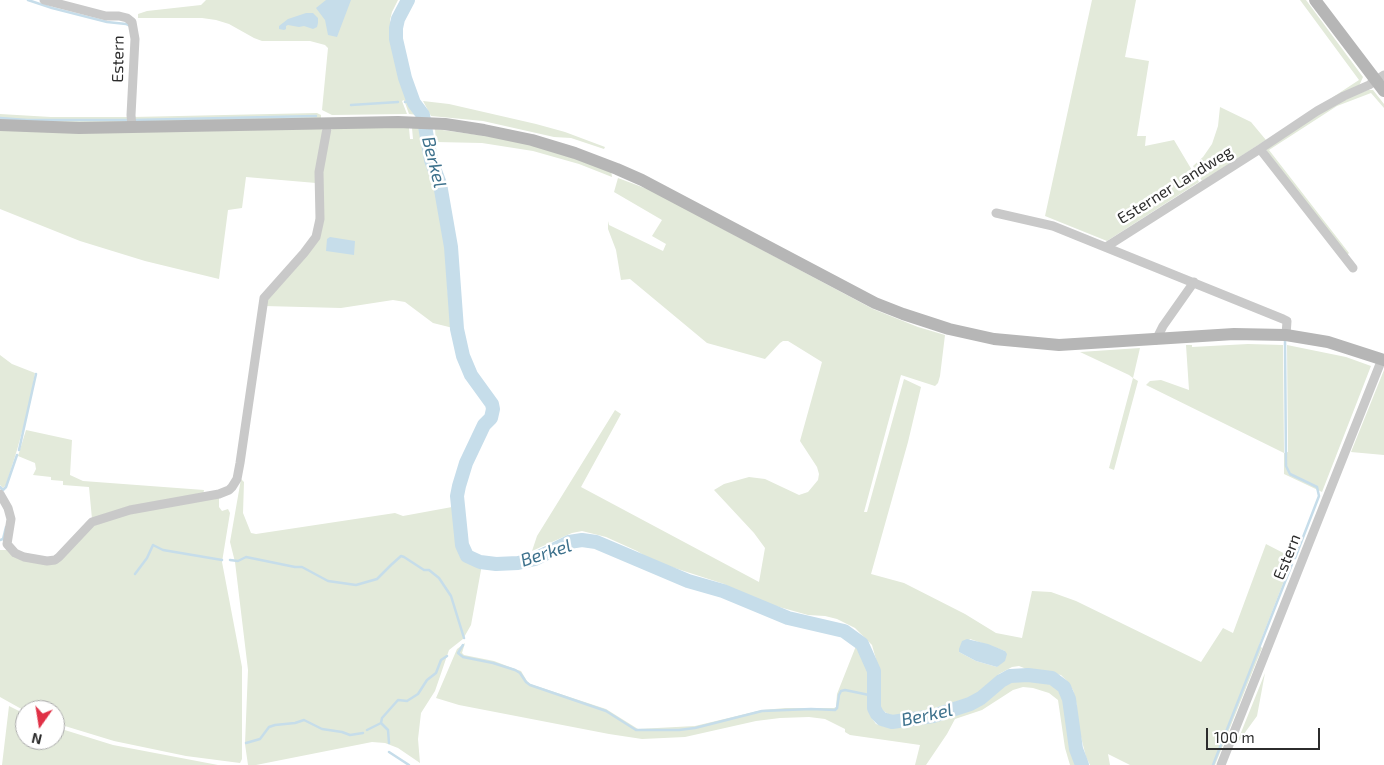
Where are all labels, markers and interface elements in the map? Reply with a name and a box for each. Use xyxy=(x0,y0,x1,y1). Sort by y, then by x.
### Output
street label: Estern xyxy=(108,35,128,83)
water label: Berkel xyxy=(417,134,451,190)
street label: Esterner Landweg xyxy=(1114,142,1236,228)
street label: Estern xyxy=(1269,531,1305,583)
water label: Berkel xyxy=(518,535,574,571)
water label: Berkel xyxy=(899,699,955,731)
north arrow xyxy=(15,700,65,750)
scale bar xyxy=(1209,718,1323,750)
text: 100 m xyxy=(1214,728,1255,746)
text: N xyxy=(30,730,44,749)

